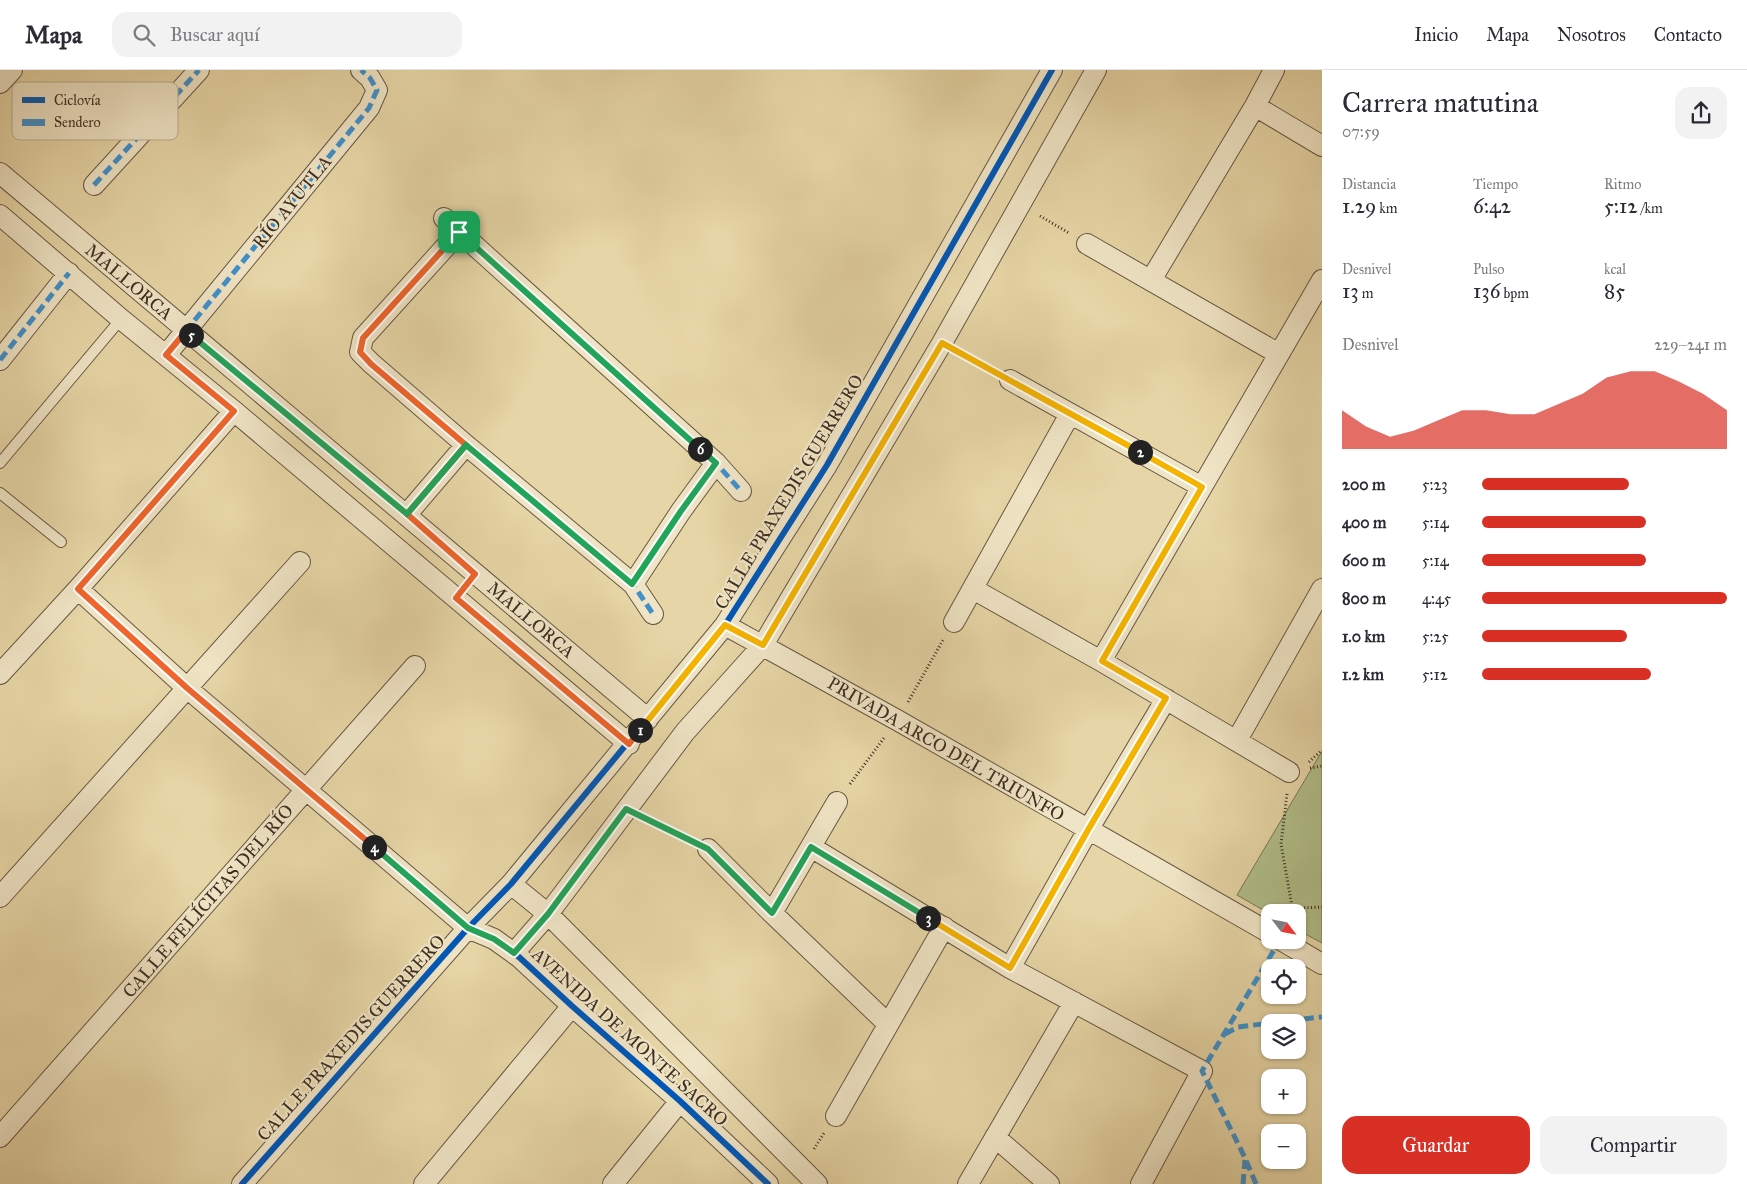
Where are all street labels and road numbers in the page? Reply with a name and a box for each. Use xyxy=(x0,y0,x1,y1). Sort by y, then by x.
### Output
street label: RÍO AYUTLA xyxy=(246,150,336,253)
street label: MALLORCA xyxy=(81,239,177,325)
street label: CALLE PRAXEDIS GUERRERO xyxy=(710,371,868,613)
street label: MALLORCA xyxy=(483,577,579,663)
street label: PRIVADA ARCO DEL TRIUNFO xyxy=(824,672,1068,826)
street label: CALLE FELÍCITAS DEL RÍO xyxy=(116,798,298,1002)
street label: CALLE PRAXEDIS GUERRERO xyxy=(252,930,450,1146)
street label: AVENIDA DE MONTE SACRO xyxy=(527,942,733,1131)

